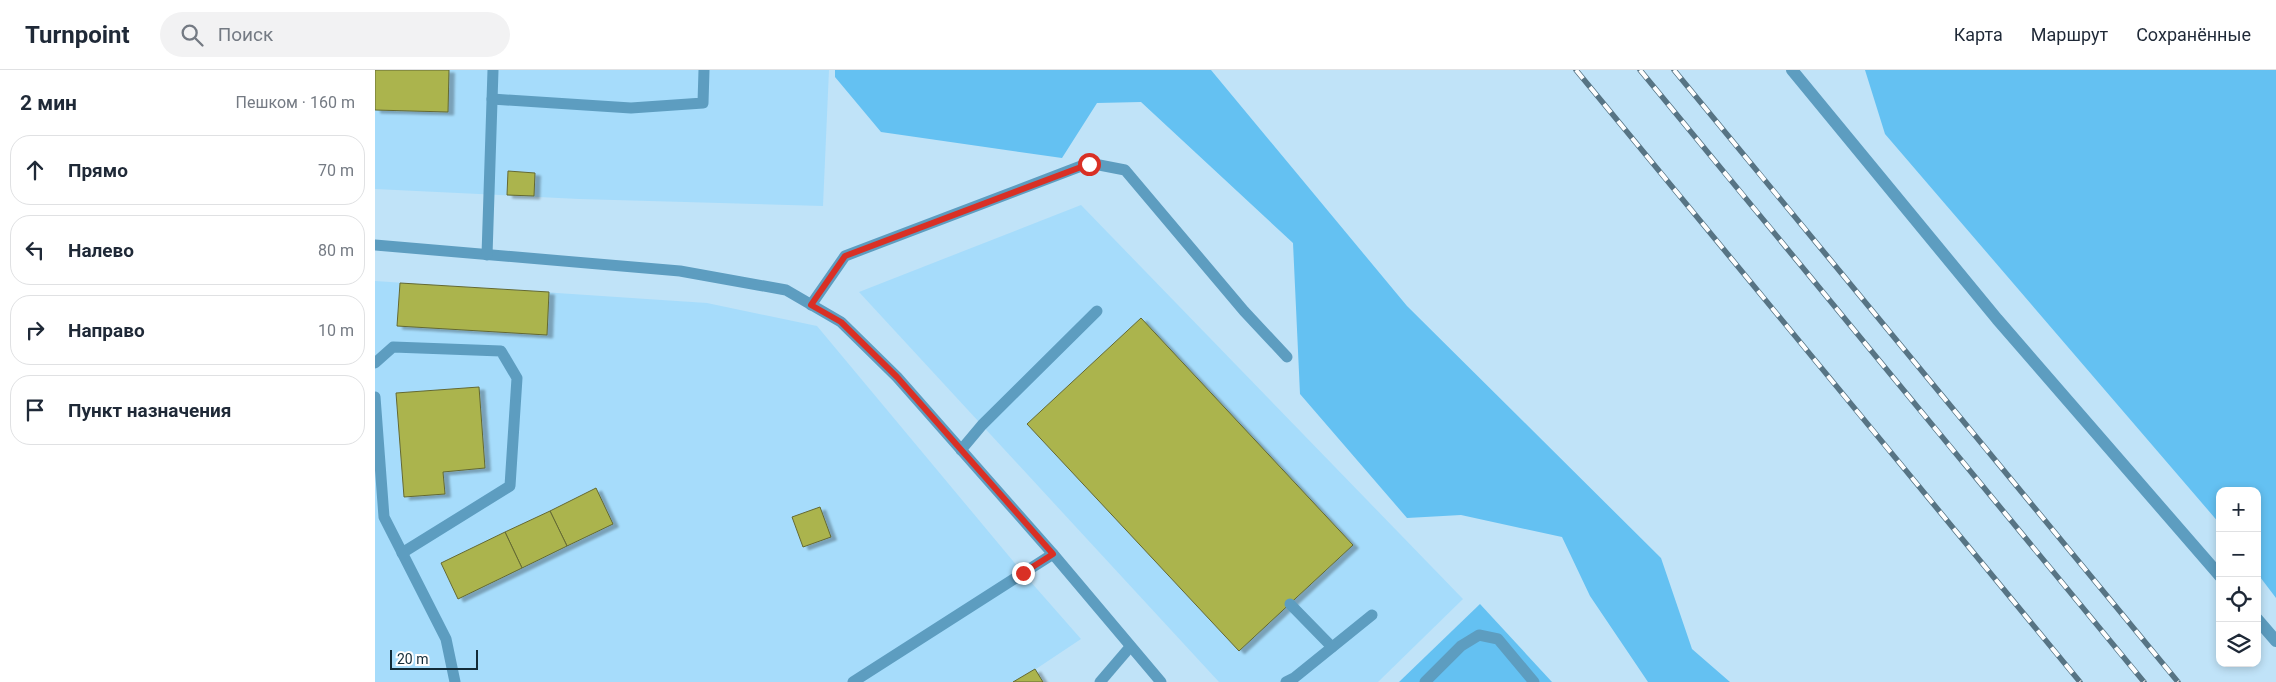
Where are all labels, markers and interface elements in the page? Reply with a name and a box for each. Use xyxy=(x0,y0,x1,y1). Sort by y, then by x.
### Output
search box xyxy=(160,12,510,57)
text: Turnpoint xyxy=(25,21,130,49)
icon: search xyxy=(178,21,206,49)
text: Поиск xyxy=(218,23,273,46)
text: Карта xyxy=(1954,24,2003,45)
text: Маршрут xyxy=(2031,24,2108,45)
text: Сохранённые xyxy=(2136,24,2251,45)
text: 2 мин xyxy=(20,91,77,115)
text: Пешком · 160 m xyxy=(236,93,355,112)
route start xyxy=(1078,153,1101,176)
icon: ahead xyxy=(21,156,49,184)
text: Прямо xyxy=(68,159,128,182)
text: 70 m xyxy=(318,161,354,180)
icon: left xyxy=(21,236,49,264)
text: Налево xyxy=(68,239,134,262)
text: 80 m xyxy=(318,241,354,260)
icon: right xyxy=(21,316,49,344)
text: Направо xyxy=(68,319,145,342)
text: 10 m xyxy=(318,321,354,340)
icon: arrive xyxy=(21,396,49,424)
text: Пункт назначения xyxy=(68,399,231,422)
map controls xyxy=(2216,487,2261,667)
button: + xyxy=(2216,487,2261,532)
button: − xyxy=(2216,532,2261,577)
route end xyxy=(1012,562,1035,585)
button: locate xyxy=(2216,577,2261,622)
button: layers xyxy=(2216,622,2261,667)
scale bar xyxy=(390,647,477,670)
text: 20 m xyxy=(397,651,429,667)

